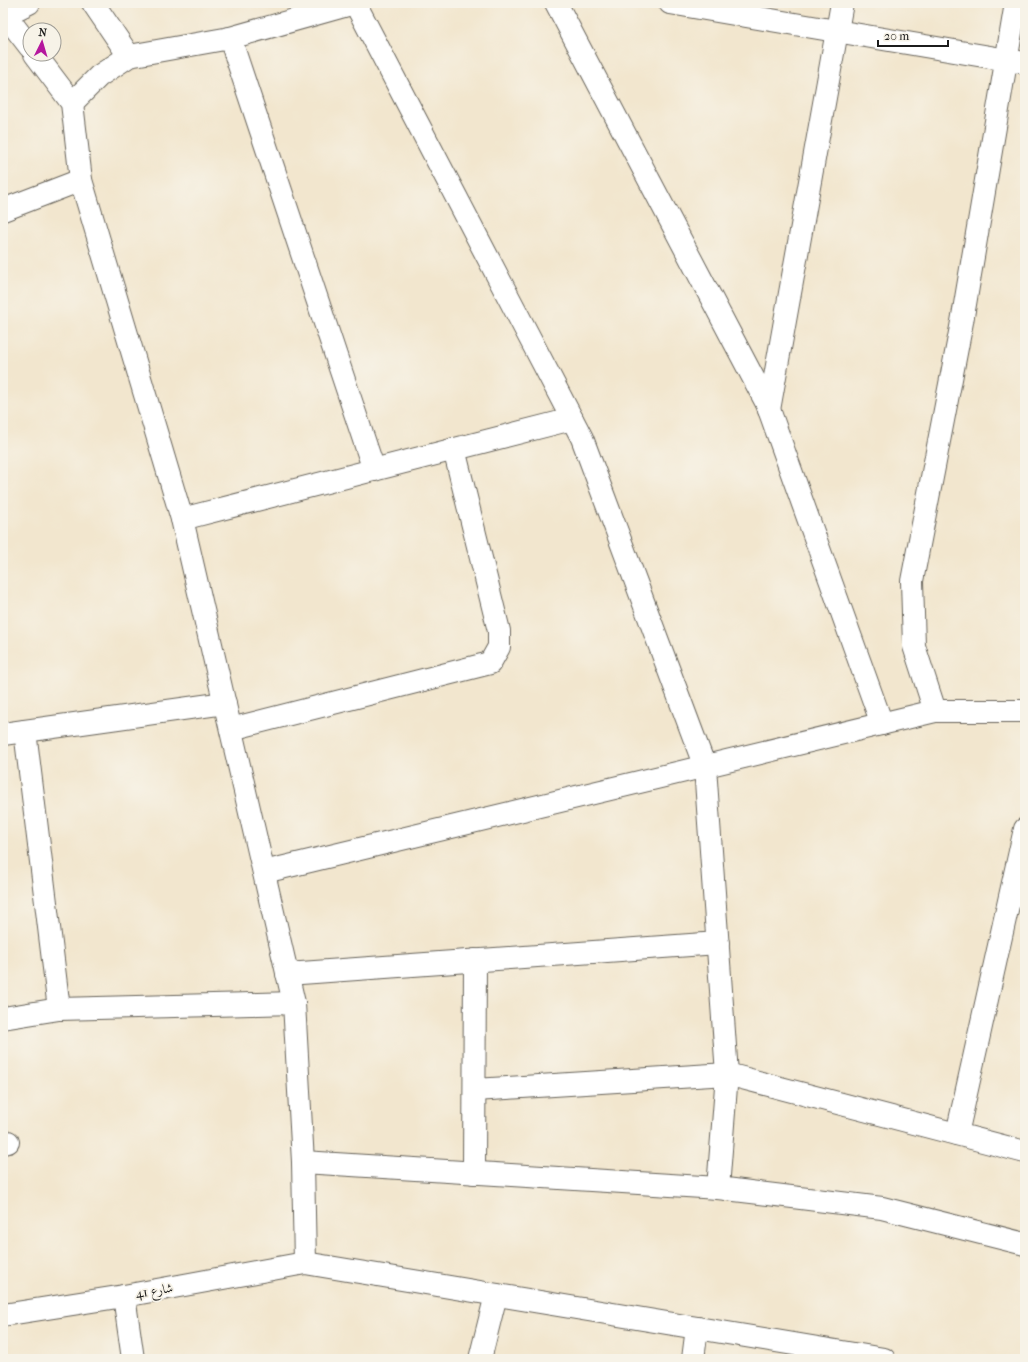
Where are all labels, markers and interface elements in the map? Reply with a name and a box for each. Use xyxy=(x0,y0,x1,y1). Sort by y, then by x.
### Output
north arrow xyxy=(22,22,62,62)
scale bar xyxy=(878,22,948,48)
text: N xyxy=(38,26,48,39)
text: 20 m xyxy=(884,29,909,43)
street label: شارع 41 xyxy=(134,1280,175,1305)

